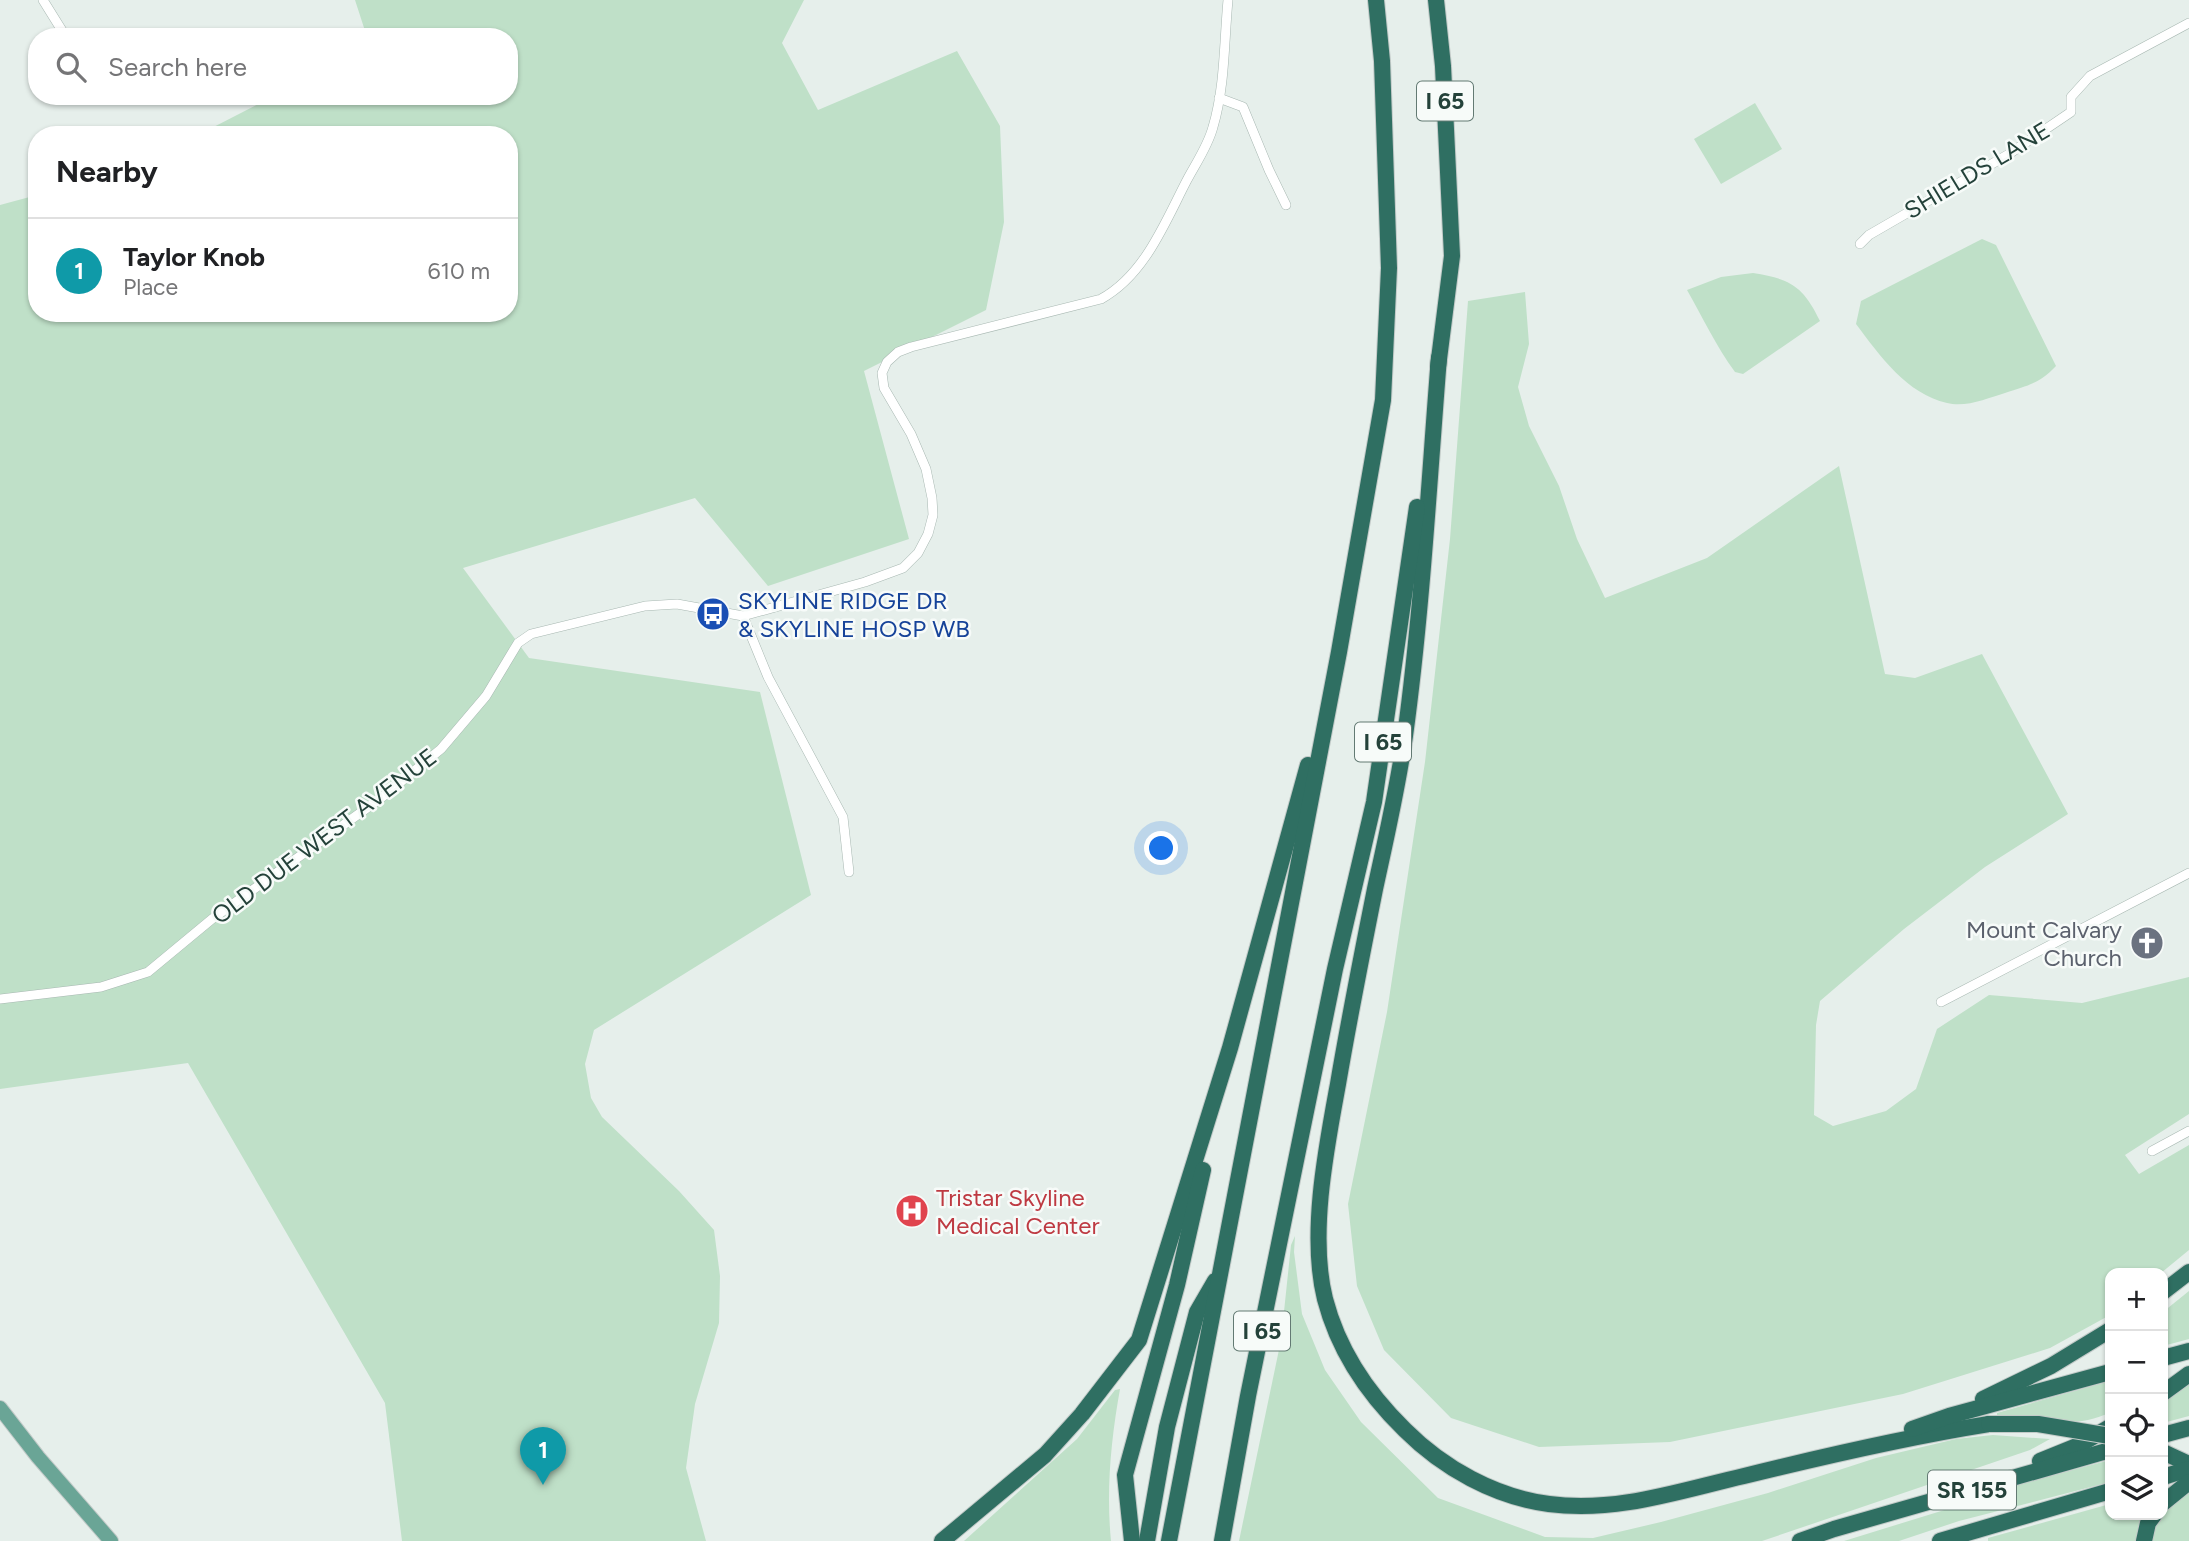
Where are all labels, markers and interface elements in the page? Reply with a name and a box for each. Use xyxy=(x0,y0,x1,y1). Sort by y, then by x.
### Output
search box xyxy=(28,28,518,105)
icon: search xyxy=(52,48,90,86)
text: Search here xyxy=(108,51,247,83)
road number: I 65 xyxy=(1417,82,1473,120)
street label: SHIELDS LANE xyxy=(1899,115,2055,225)
text: Nearby xyxy=(56,153,158,190)
text: Taylor Knob xyxy=(123,241,265,273)
text: 1 xyxy=(74,257,84,285)
text: 610 m xyxy=(427,257,490,285)
text: Place xyxy=(123,273,178,301)
place label: SKYLINE RIDGE DR & SKYLINE HOSP WB xyxy=(738,586,970,643)
bus stop icon: SKYLINE RIDGE DR & SKYLINE HOSP WB xyxy=(694,595,732,633)
road number: I 65 xyxy=(1355,722,1411,762)
street label: OLD DUE WEST AVENUE xyxy=(206,742,442,930)
your location xyxy=(1144,831,1178,865)
place label: Mount Calvary Church xyxy=(1966,915,2122,972)
church icon: Mount Calvary Church xyxy=(2128,924,2166,962)
place label: Tristar Skyline Medical Center xyxy=(936,1183,1100,1240)
hospital icon: Tristar Skyline Medical Center xyxy=(893,1192,931,1230)
map controls xyxy=(2105,1268,2168,1520)
button: + xyxy=(2105,1268,2168,1331)
road number: I 65 xyxy=(1234,1312,1290,1350)
button: − xyxy=(2105,1331,2168,1394)
button: locate xyxy=(2105,1394,2168,1457)
pin: 1 xyxy=(520,1427,566,1485)
button: layers xyxy=(2105,1457,2168,1520)
road number: SR 155 xyxy=(1928,1470,2016,1510)

